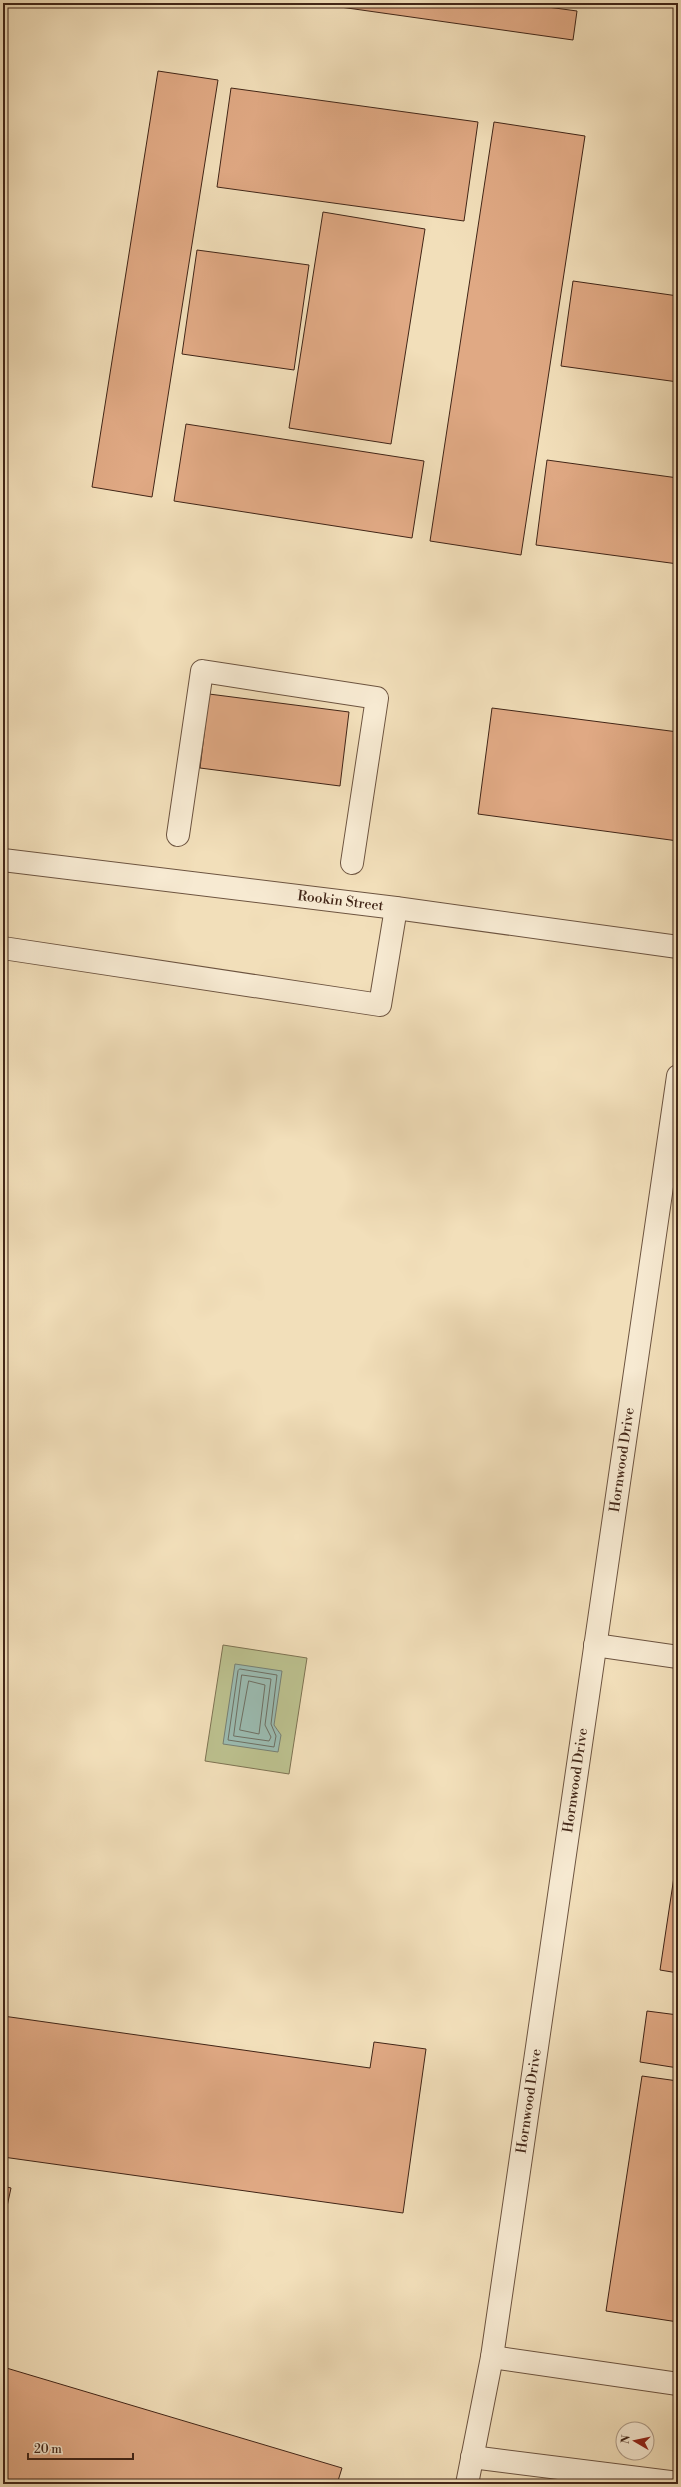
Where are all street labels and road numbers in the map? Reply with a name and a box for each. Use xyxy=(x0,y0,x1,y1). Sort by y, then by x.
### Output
street label: Rookin Street xyxy=(296,887,385,915)
street label: Hornwood Drive xyxy=(606,1406,639,1513)
street label: Hornwood Drive xyxy=(559,1727,592,1834)
street label: Hornwood Drive xyxy=(513,2048,546,2155)

